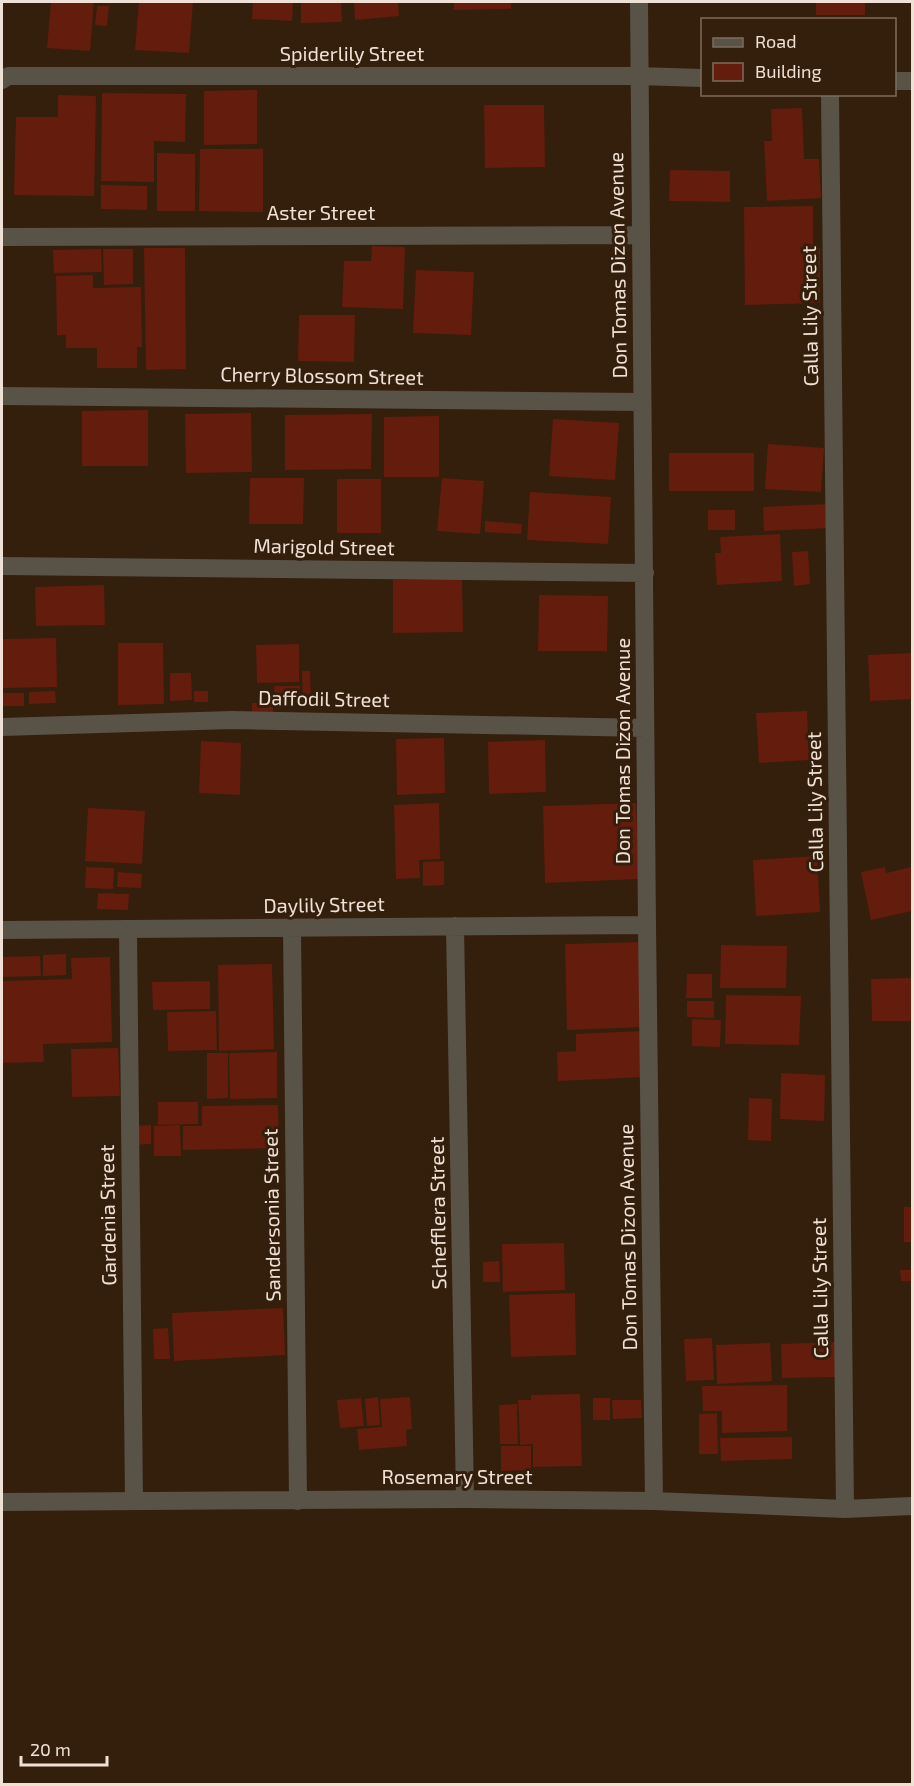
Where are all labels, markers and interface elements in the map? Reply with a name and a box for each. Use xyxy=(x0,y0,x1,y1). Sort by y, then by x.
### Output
legend xyxy=(701,18,896,96)
text: Road xyxy=(755,30,796,52)
street label: Spiderlily Street xyxy=(280,41,425,65)
text: Building xyxy=(755,60,822,82)
street label: Don Tomas Dizon Avenue xyxy=(603,152,631,378)
street label: Aster Street xyxy=(267,200,376,224)
street label: Calla Lily Street xyxy=(796,245,822,387)
street label: Cherry Blossom Street xyxy=(220,361,424,389)
street label: Marigold Street xyxy=(253,533,395,559)
street label: Don Tomas Dizon Avenue xyxy=(610,638,634,864)
street label: Daffodil Street xyxy=(258,685,390,711)
street label: Calla Lily Street xyxy=(801,731,827,873)
street label: Daylily Street xyxy=(263,891,385,917)
street label: Don Tomas Dizon Avenue xyxy=(613,1124,641,1350)
street label: Sandersonia Street xyxy=(257,1128,285,1302)
street label: Schefflera Street xyxy=(424,1136,450,1290)
street label: Gardenia Street xyxy=(94,1144,120,1286)
street label: Calla Lily Street xyxy=(806,1217,832,1359)
street label: Rosemary Street xyxy=(381,1464,533,1488)
scale bar xyxy=(21,1729,106,1767)
text: 20 m xyxy=(30,1738,71,1760)

